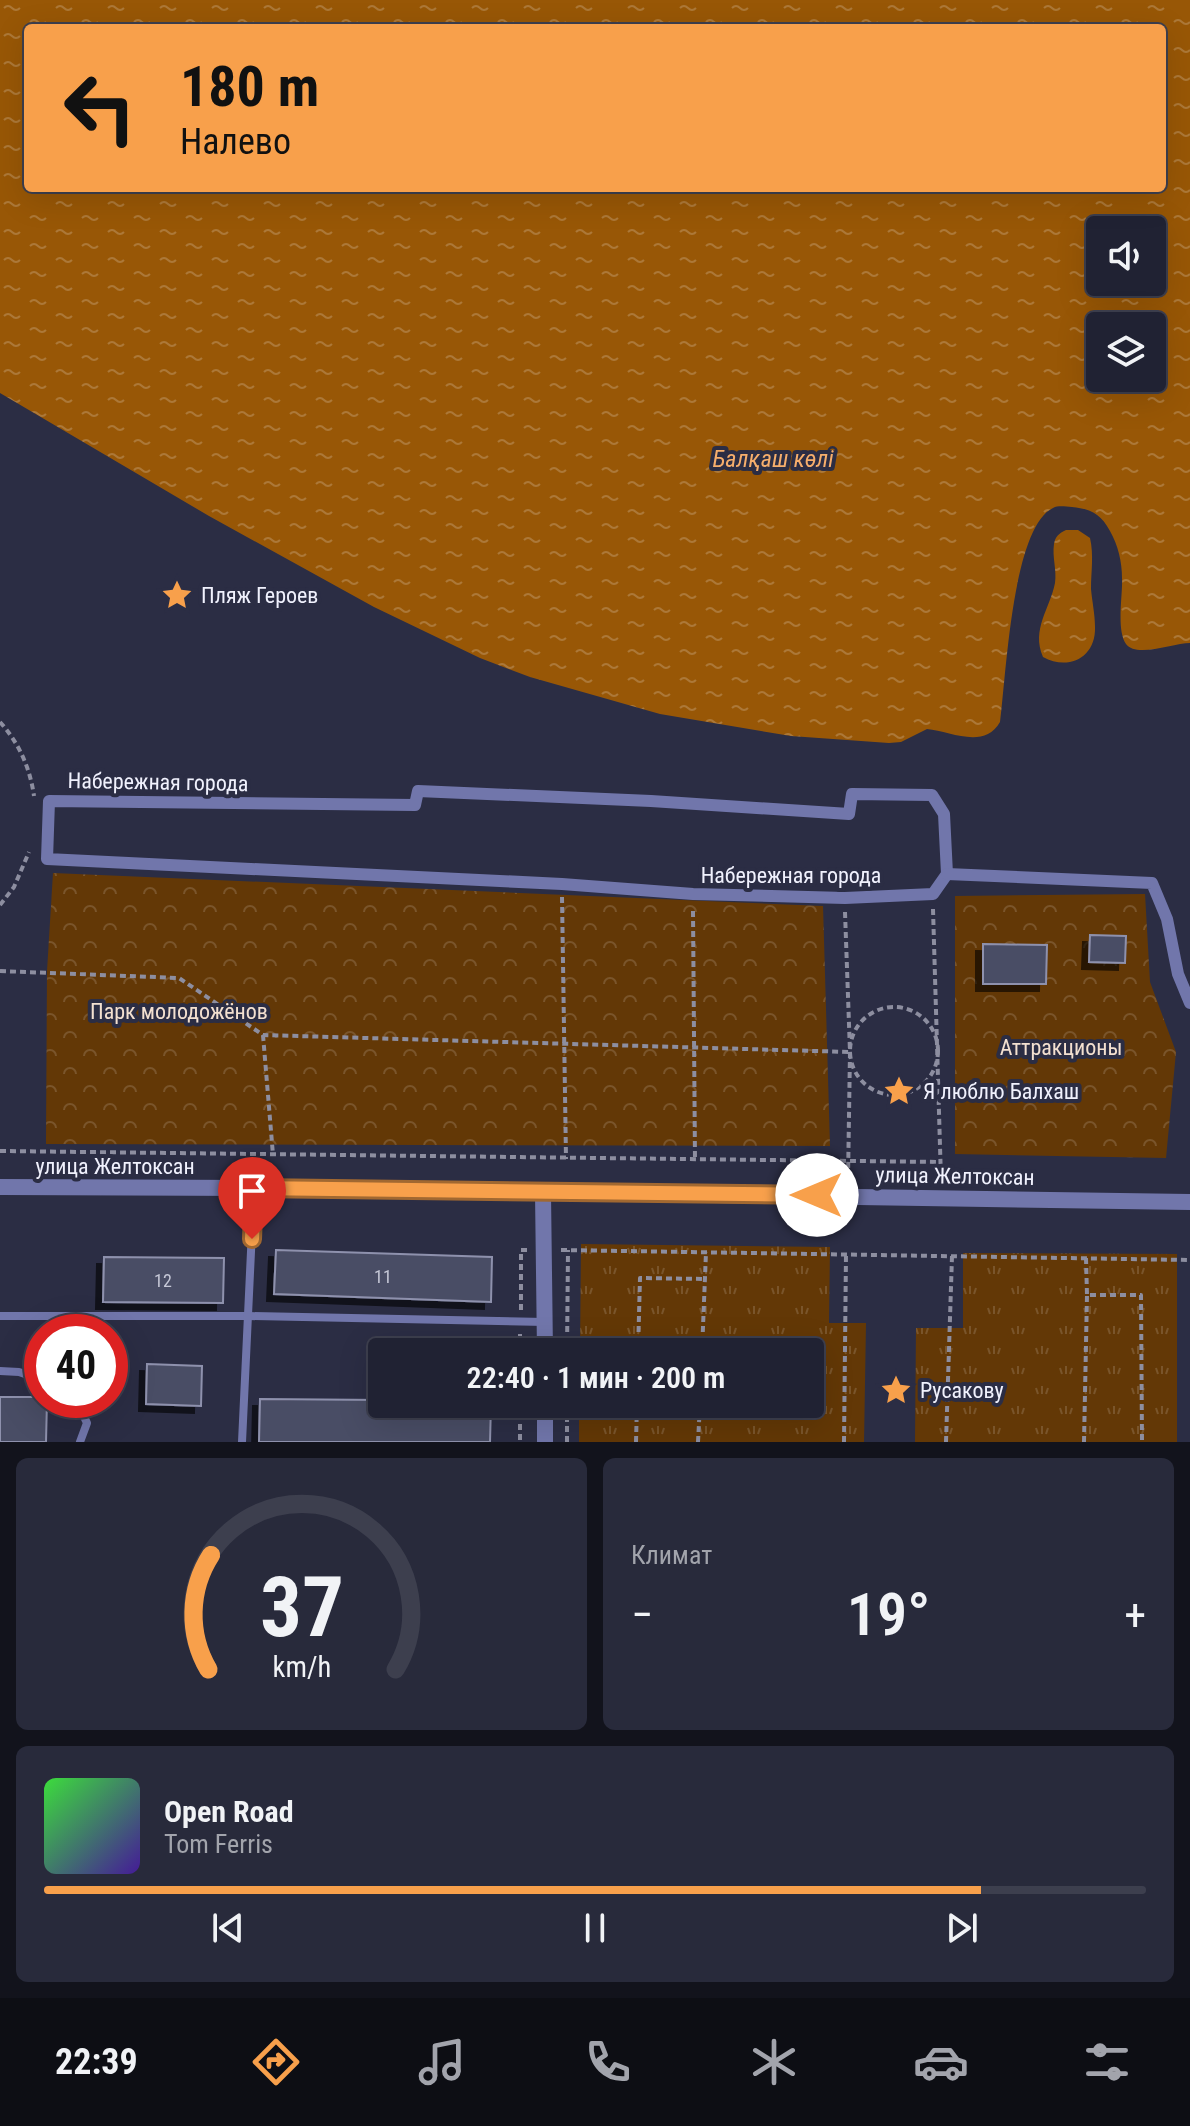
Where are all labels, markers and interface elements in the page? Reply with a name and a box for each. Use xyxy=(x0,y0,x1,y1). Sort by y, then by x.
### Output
text: 180 m xyxy=(180,54,319,120)
icon: left xyxy=(48,56,152,160)
text: Налево xyxy=(180,121,291,163)
map controls xyxy=(1086,216,1166,392)
button: sound xyxy=(1086,216,1166,296)
button: layers xyxy=(1086,312,1166,392)
water label: Балқаш көлі xyxy=(712,445,834,473)
place icon: Пляж Героев xyxy=(160,578,194,612)
place label: Пляж Героев xyxy=(201,583,318,608)
street label: Набережная города xyxy=(67,768,249,796)
street label: Набережная города xyxy=(701,863,881,888)
park label: Парк молодожёнов xyxy=(90,999,268,1024)
park label: Аттракционы xyxy=(1000,1035,1122,1060)
place icon: Я люблю Балхаш xyxy=(882,1074,916,1108)
place label: Я люблю Балхаш xyxy=(923,1079,1079,1104)
position arrow xyxy=(775,1153,859,1237)
street label: улица Желтоксан xyxy=(35,1154,195,1179)
pin xyxy=(218,1157,286,1239)
street label: улица Желтоксан xyxy=(875,1162,1035,1190)
icon: arrive xyxy=(230,1169,274,1213)
house number: 11 xyxy=(374,1266,392,1287)
house number: 12 xyxy=(154,1270,172,1291)
speed limit sign: 40 xyxy=(24,1314,128,1418)
text: 22:40 · 1 мин · 200 m xyxy=(467,1360,725,1395)
place icon: Русакову xyxy=(879,1373,913,1407)
place label: Русакову xyxy=(920,1378,1004,1403)
text: Климат xyxy=(631,1540,712,1570)
text: 37 xyxy=(259,1559,344,1656)
text: 19° xyxy=(847,1579,930,1650)
text: − xyxy=(631,1589,653,1641)
text: + xyxy=(1124,1589,1146,1641)
text: km/h xyxy=(272,1650,331,1684)
text: Open Road xyxy=(164,1794,294,1829)
text: Tom Ferris xyxy=(164,1829,273,1859)
icon: previous xyxy=(206,1906,250,1950)
icon: pause xyxy=(573,1906,617,1950)
icon: next xyxy=(940,1906,984,1950)
icon: directions xyxy=(248,2034,304,2090)
icon: music xyxy=(414,2034,470,2090)
icon: phone xyxy=(580,2034,636,2090)
icon: climate xyxy=(746,2034,802,2090)
icon: car xyxy=(913,2034,969,2090)
icon: filters xyxy=(1079,2034,1135,2090)
text: 22:39 xyxy=(55,2041,138,2083)

